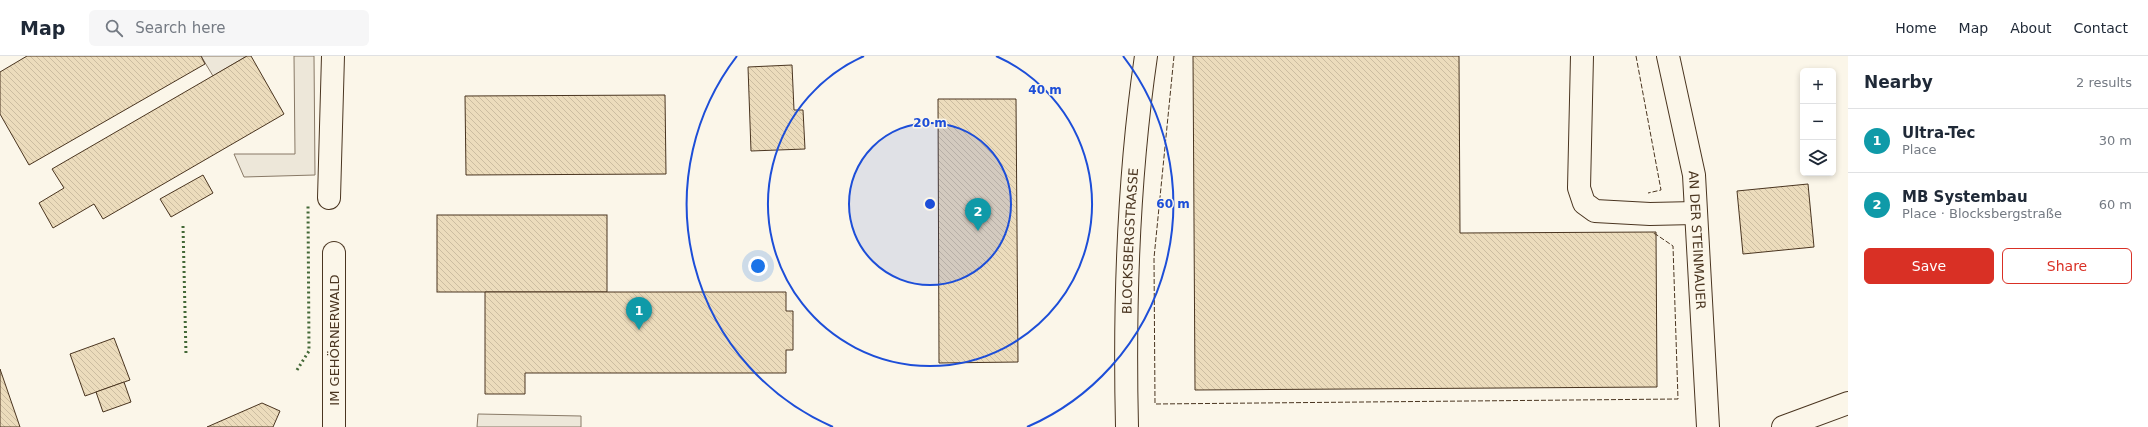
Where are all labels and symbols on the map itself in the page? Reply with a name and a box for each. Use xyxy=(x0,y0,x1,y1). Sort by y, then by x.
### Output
text: 40 m xyxy=(1028,83,1062,97)
text: 20 m xyxy=(913,116,947,130)
street label: BLOCKSBERGSTRASSE xyxy=(1119,167,1141,314)
street label: AN DER STEINMAUER xyxy=(1686,170,1708,310)
centre of rings xyxy=(923,197,937,211)
text: 60 m xyxy=(1156,197,1190,211)
pin: 2 xyxy=(965,198,991,231)
your location xyxy=(748,256,768,276)
street label: IM GEHÖRNERWALD xyxy=(326,274,342,406)
pin: 1 xyxy=(626,297,652,330)

